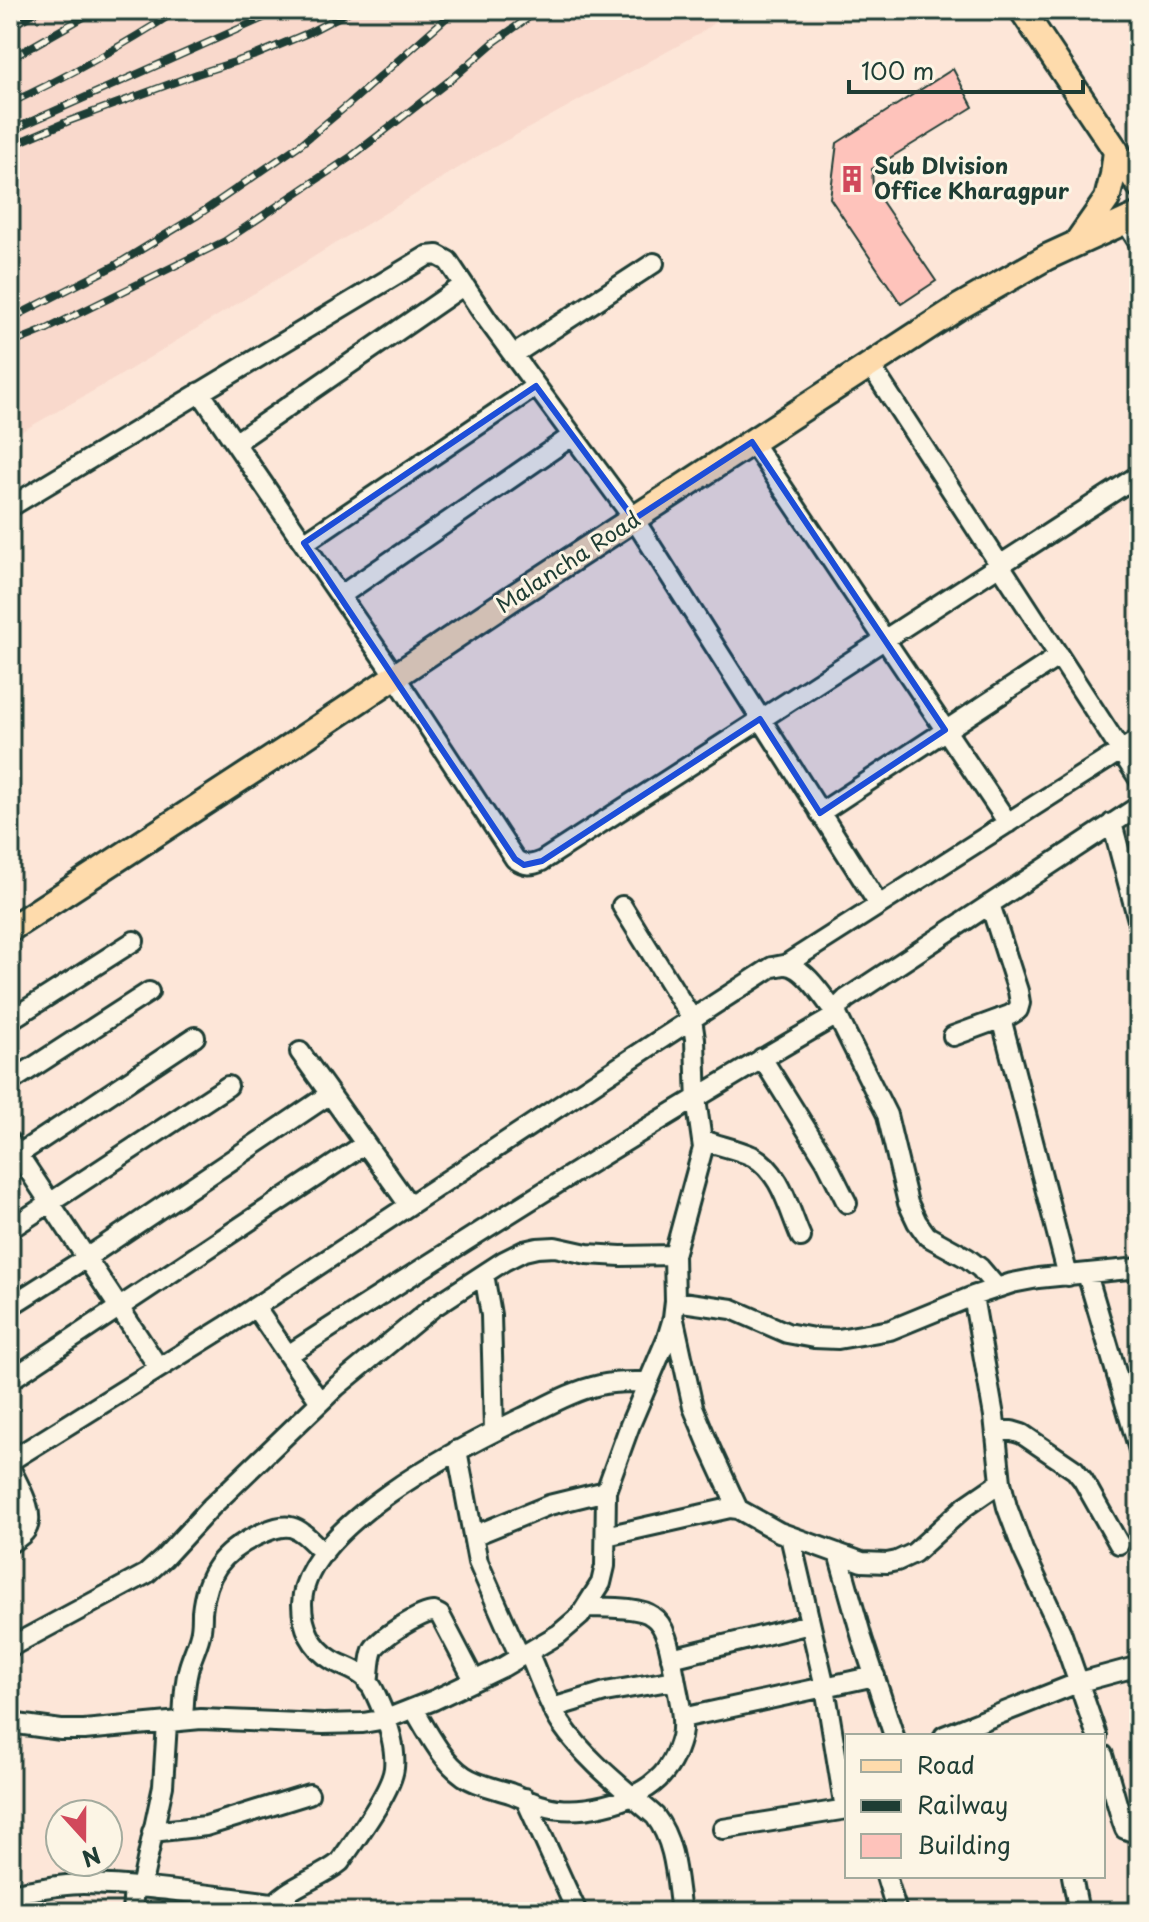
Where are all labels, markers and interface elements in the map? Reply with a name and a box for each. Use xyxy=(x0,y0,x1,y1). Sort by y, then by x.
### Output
scale bar xyxy=(849,44,1083,94)
text: 100 m xyxy=(861,52,934,88)
place label: Sub DIvision Office Kharagpur xyxy=(874,148,1070,206)
building icon: Sub DIvision Office Kharagpur xyxy=(837,164,867,194)
street label: Malancha Road xyxy=(488,502,646,620)
legend xyxy=(845,1734,1105,1878)
text: Road xyxy=(917,1746,975,1782)
text: Railway xyxy=(917,1786,1008,1822)
north arrow xyxy=(44,1798,124,1878)
text: Building xyxy=(917,1826,1011,1862)
text: N xyxy=(78,1840,106,1877)

